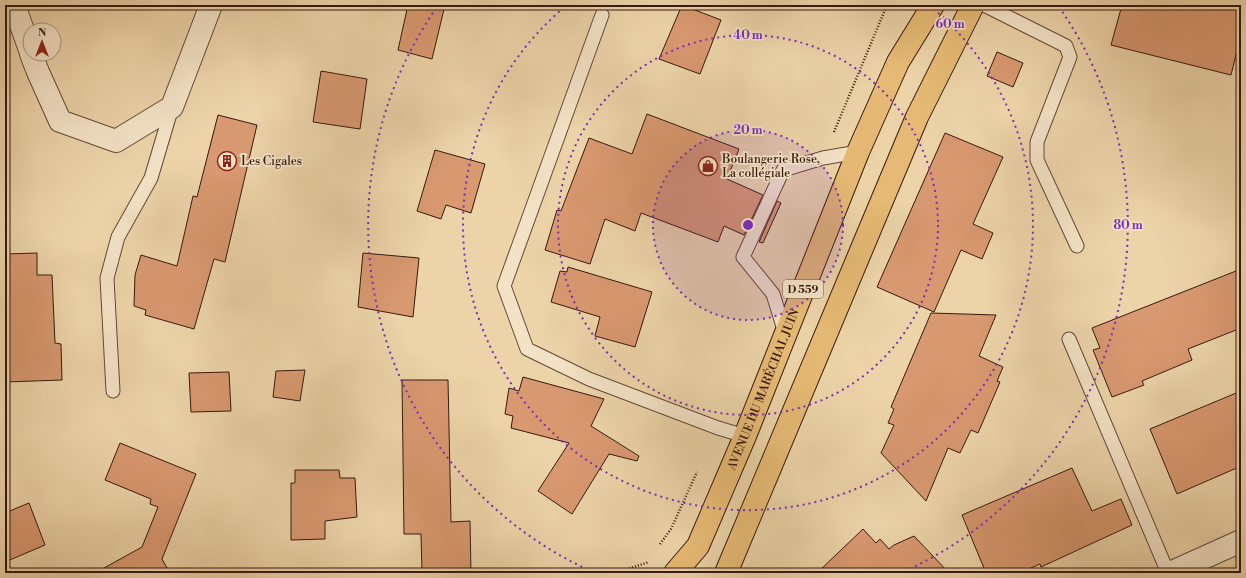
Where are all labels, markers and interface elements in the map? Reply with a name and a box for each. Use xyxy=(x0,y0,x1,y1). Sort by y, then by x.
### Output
text: 60 m xyxy=(935,17,965,32)
north arrow xyxy=(22,22,62,62)
text: N xyxy=(38,26,47,40)
text: 40 m xyxy=(733,28,763,43)
text: 20 m xyxy=(733,123,763,138)
building icon: Les Cigales xyxy=(216,150,238,172)
place label: Boulangerie Rose, La collégiale xyxy=(721,152,820,181)
place label: Les Cigales xyxy=(241,154,302,169)
shop icon: Boulangerie Rose, La collégiale xyxy=(697,155,719,177)
centre of rings xyxy=(741,218,755,232)
text: 80 m xyxy=(1113,218,1143,233)
road number: D 559 xyxy=(783,280,823,298)
street label: AVENUE DU MARÉCHAL JUIN xyxy=(724,307,803,474)

